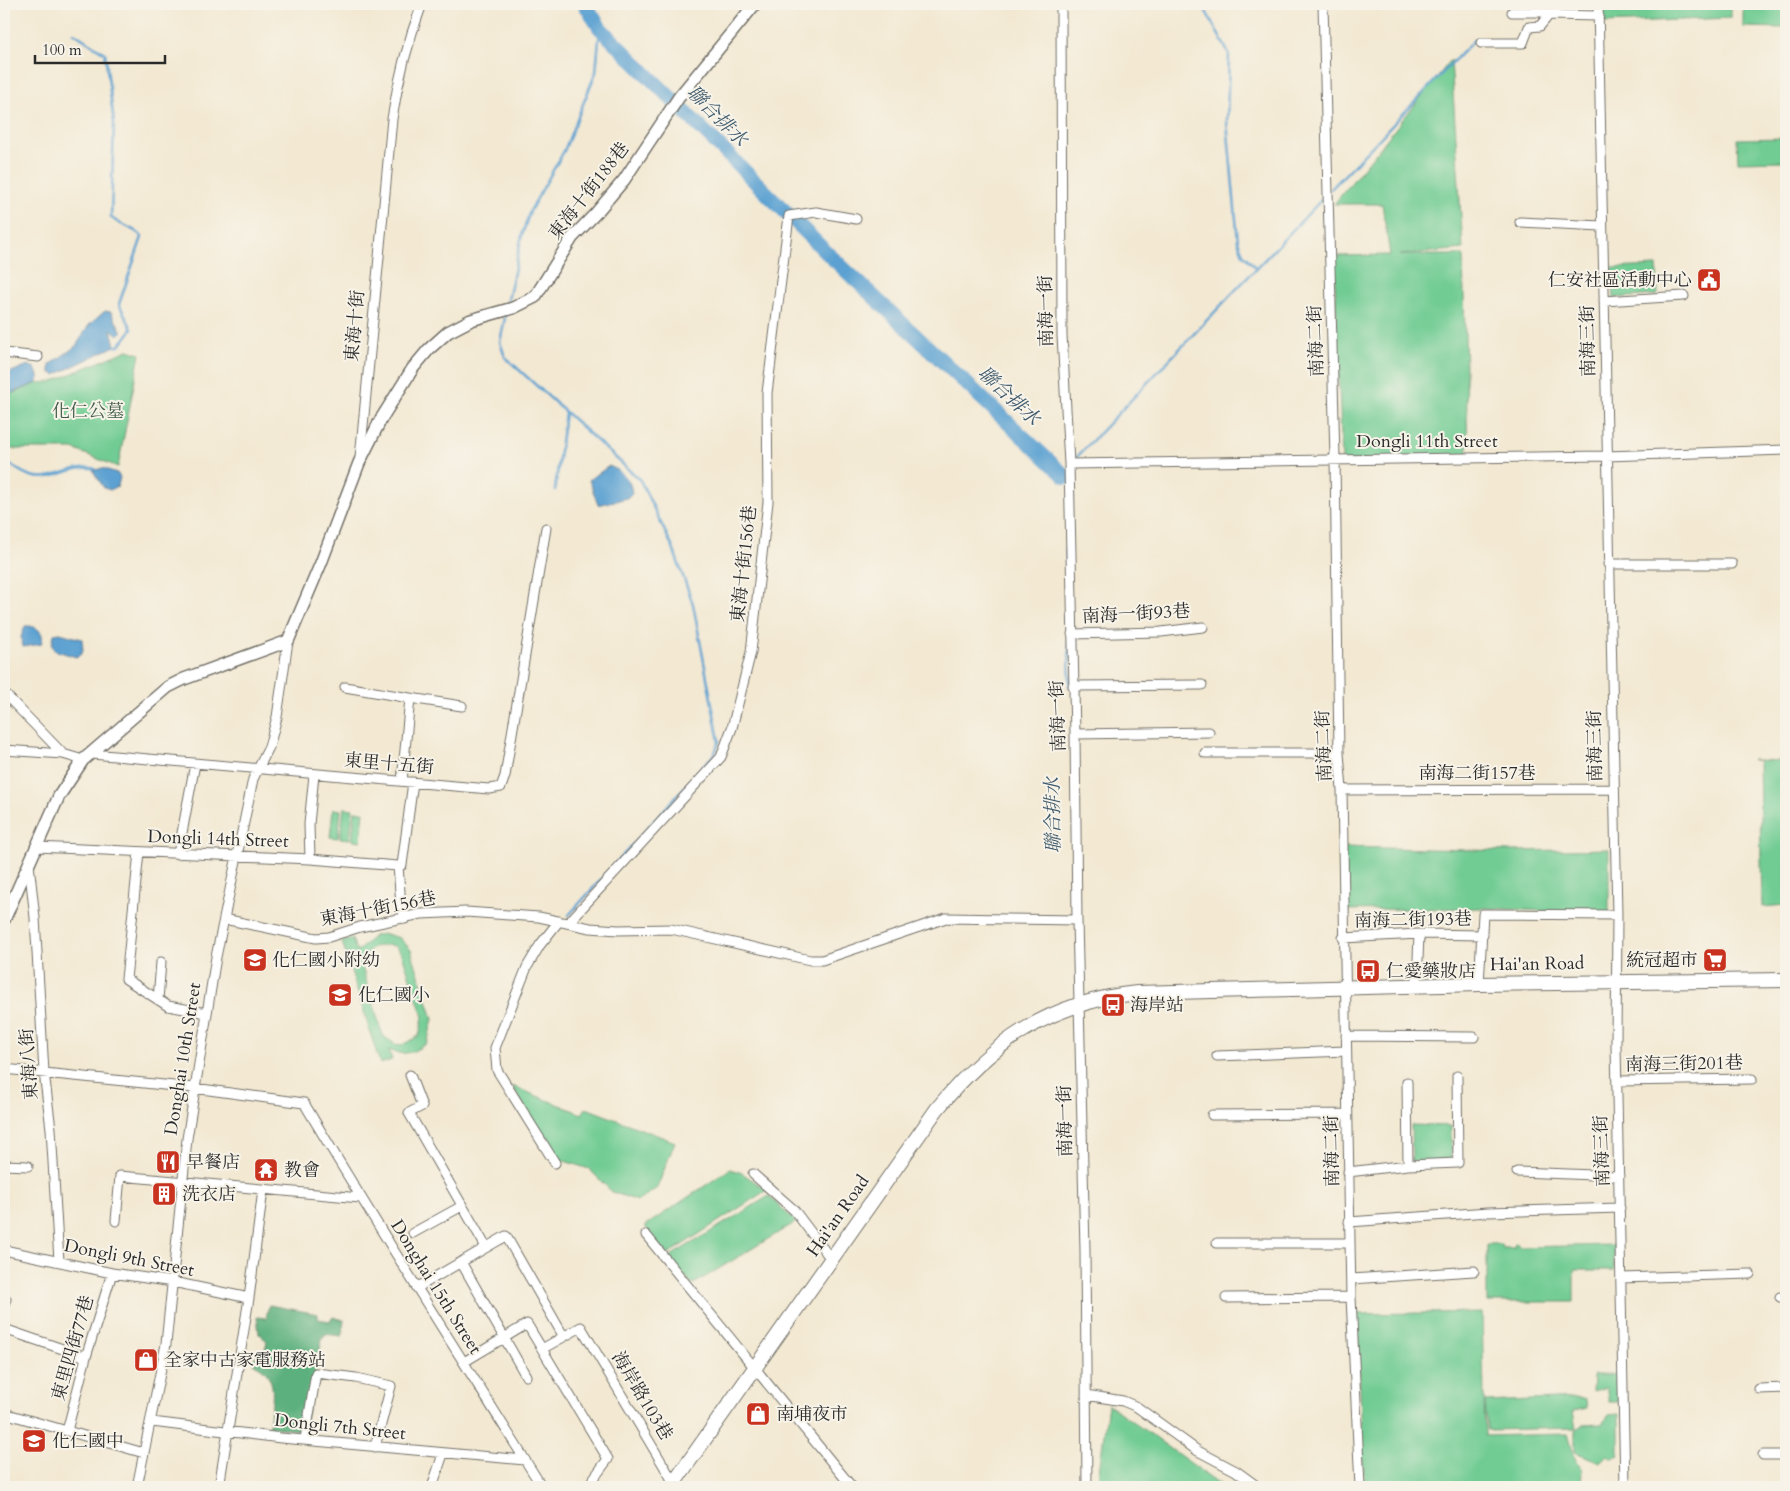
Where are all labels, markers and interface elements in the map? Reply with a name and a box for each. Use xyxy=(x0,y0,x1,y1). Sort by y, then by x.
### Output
scale bar xyxy=(35,32,165,64)
text: 100 m xyxy=(42,40,82,60)
water label: 聯合排水 xyxy=(681,80,754,153)
street label: 東海十街188巷 xyxy=(543,137,635,245)
public building icon: 仁安社區活動中心 xyxy=(1696,267,1722,293)
place label: 仁安社區活動中心 xyxy=(1548,268,1692,293)
street label: 南海一街 xyxy=(1033,275,1059,347)
street label: 東海十街 xyxy=(339,289,371,363)
street label: 南海二街 xyxy=(1302,305,1330,377)
street label: 南海三街 xyxy=(1575,305,1601,377)
water label: 聯合排水 xyxy=(972,361,1047,433)
park label: 化仁公墓 xyxy=(52,399,124,424)
street label: Dongli 11th Street xyxy=(1356,429,1498,454)
street label: 東海十街156巷 xyxy=(725,504,763,624)
street label: 南海一街93巷 xyxy=(1081,599,1191,629)
street label: 南海一街 xyxy=(1044,680,1072,752)
street label: 南海二街 xyxy=(1310,710,1338,782)
street label: 南海三街 xyxy=(1582,710,1608,782)
street label: 東里十五街 xyxy=(343,748,435,780)
street label: 南海二街157巷 xyxy=(1418,761,1536,786)
water label: 聯合排水 xyxy=(1039,775,1067,853)
street label: Dongli 14th Street xyxy=(147,824,289,854)
street label: 東海十街156巷 xyxy=(318,886,438,932)
street label: 南海二街193巷 xyxy=(1354,906,1472,934)
school or university icon: 化仁國小附幼 xyxy=(242,947,268,973)
supermarket icon: 統冠超市 xyxy=(1702,947,1728,973)
place label: 化仁國小附幼 xyxy=(272,948,380,973)
place label: 統冠超市 xyxy=(1626,948,1698,973)
street label: Hai'an Road xyxy=(1490,951,1585,977)
bus stop icon: 仁愛藥妝店 xyxy=(1355,958,1381,984)
place label: 仁愛藥妝店 xyxy=(1386,959,1476,984)
street label: Donghai 10th Street xyxy=(159,981,207,1137)
school or university icon: 化仁國小 xyxy=(327,982,353,1008)
place label: 化仁國小 xyxy=(358,983,430,1008)
bus stop icon: 海岸站 xyxy=(1100,992,1126,1018)
place label: 海岸站 xyxy=(1130,993,1184,1018)
street label: 東海八街 xyxy=(14,1027,44,1101)
street label: 南海三街201巷 xyxy=(1625,1050,1743,1078)
street label: 南海一街 xyxy=(1052,1085,1078,1157)
street label: 南海二街 xyxy=(1319,1115,1345,1187)
street label: 南海三街 xyxy=(1588,1115,1616,1187)
restaurant icon: 早餐店 xyxy=(155,1149,181,1175)
place label: 早餐店 xyxy=(186,1150,240,1175)
temple icon: 教會 xyxy=(253,1157,279,1183)
place label: 教會 xyxy=(284,1158,320,1183)
street label: Hai'an Road xyxy=(801,1170,876,1262)
building icon: 洗衣店 xyxy=(151,1181,177,1207)
place label: 洗衣店 xyxy=(182,1182,236,1207)
street label: Donghai 15th Street xyxy=(384,1215,488,1359)
street label: Dongli 9th Street xyxy=(62,1233,197,1283)
street label: 東里四街77巷 xyxy=(46,1292,100,1404)
shop icon: 全家中古家電服務站 xyxy=(133,1347,159,1373)
street label: 海岸路103巷 xyxy=(606,1347,678,1445)
place label: 全家中古家電服務站 xyxy=(164,1348,326,1373)
shop icon: 南埔夜市 xyxy=(745,1401,771,1427)
place label: 南埔夜市 xyxy=(776,1402,848,1427)
street label: Dongli 7th Street xyxy=(273,1408,407,1446)
school or university icon: 化仁國中 xyxy=(21,1428,47,1454)
place label: 化仁國中 xyxy=(52,1429,124,1454)

